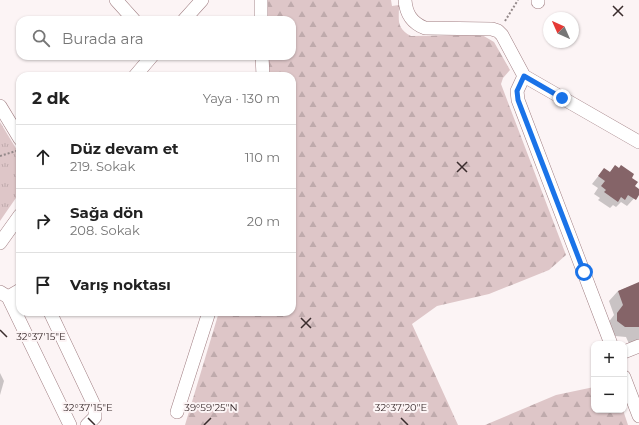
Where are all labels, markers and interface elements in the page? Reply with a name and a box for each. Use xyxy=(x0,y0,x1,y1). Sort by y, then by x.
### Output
north arrow xyxy=(543,12,579,48)
search box xyxy=(16,16,296,60)
icon: search xyxy=(30,27,52,49)
text: Burada ara xyxy=(62,29,144,48)
text: 2 dk xyxy=(32,88,70,108)
route end xyxy=(553,89,571,107)
text: Yaya · 130 m xyxy=(203,90,280,106)
text: Düz devam et xyxy=(70,139,179,158)
icon: ahead xyxy=(32,146,54,168)
text: 110 m xyxy=(245,149,280,165)
text: 219. Sokak xyxy=(70,158,135,174)
text: Sağa dön xyxy=(70,203,143,222)
icon: right xyxy=(32,210,54,232)
text: 20 m xyxy=(247,213,280,229)
text: 208. Sokak xyxy=(70,222,140,238)
route start xyxy=(575,263,593,281)
icon: arrive xyxy=(32,274,54,296)
text: Varış noktası xyxy=(70,275,171,294)
text: 32°37'15"E xyxy=(16,330,66,343)
map controls xyxy=(591,341,627,413)
button: + xyxy=(591,341,627,377)
button: − xyxy=(591,377,627,413)
text: 32°37'15"E xyxy=(63,401,113,414)
text: 39°59'25"N xyxy=(184,401,238,414)
text: 32°37'20"E xyxy=(375,401,427,414)

